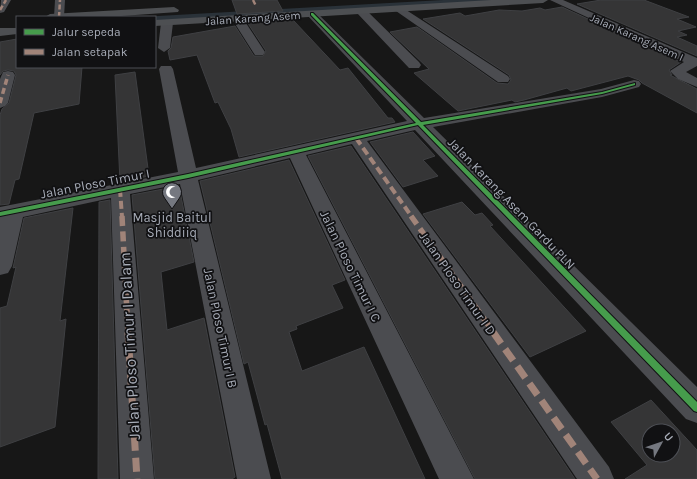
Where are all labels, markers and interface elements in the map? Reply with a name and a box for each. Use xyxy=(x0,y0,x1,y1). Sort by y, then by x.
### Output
street label: Jalan Karang Asem xyxy=(205,9,301,28)
street label: Jalan Karang Asem I xyxy=(588,11,686,64)
legend xyxy=(16,16,156,68)
text: Jalur sepeda xyxy=(52,25,121,39)
text: Jalan setapak xyxy=(52,45,128,59)
street label: Jalan Karang Asem Gardu PLN xyxy=(445,135,578,272)
street label: Jalan Ploso Timur I xyxy=(39,166,151,201)
mosque icon: Masjid Baitul Shiddiiq xyxy=(161,181,183,209)
street label: Jalan Ploso Timur I C xyxy=(317,208,384,324)
place label: Masjid Baitul Shiddiiq xyxy=(132,210,212,241)
street label: Jalan Ploso Timur I D xyxy=(416,229,499,338)
street label: Jalan Ploso Timur I Dalam xyxy=(115,252,144,440)
street label: Jalan Ploso Timur I B xyxy=(200,267,241,389)
north arrow xyxy=(641,423,681,463)
text: U xyxy=(661,430,676,444)

